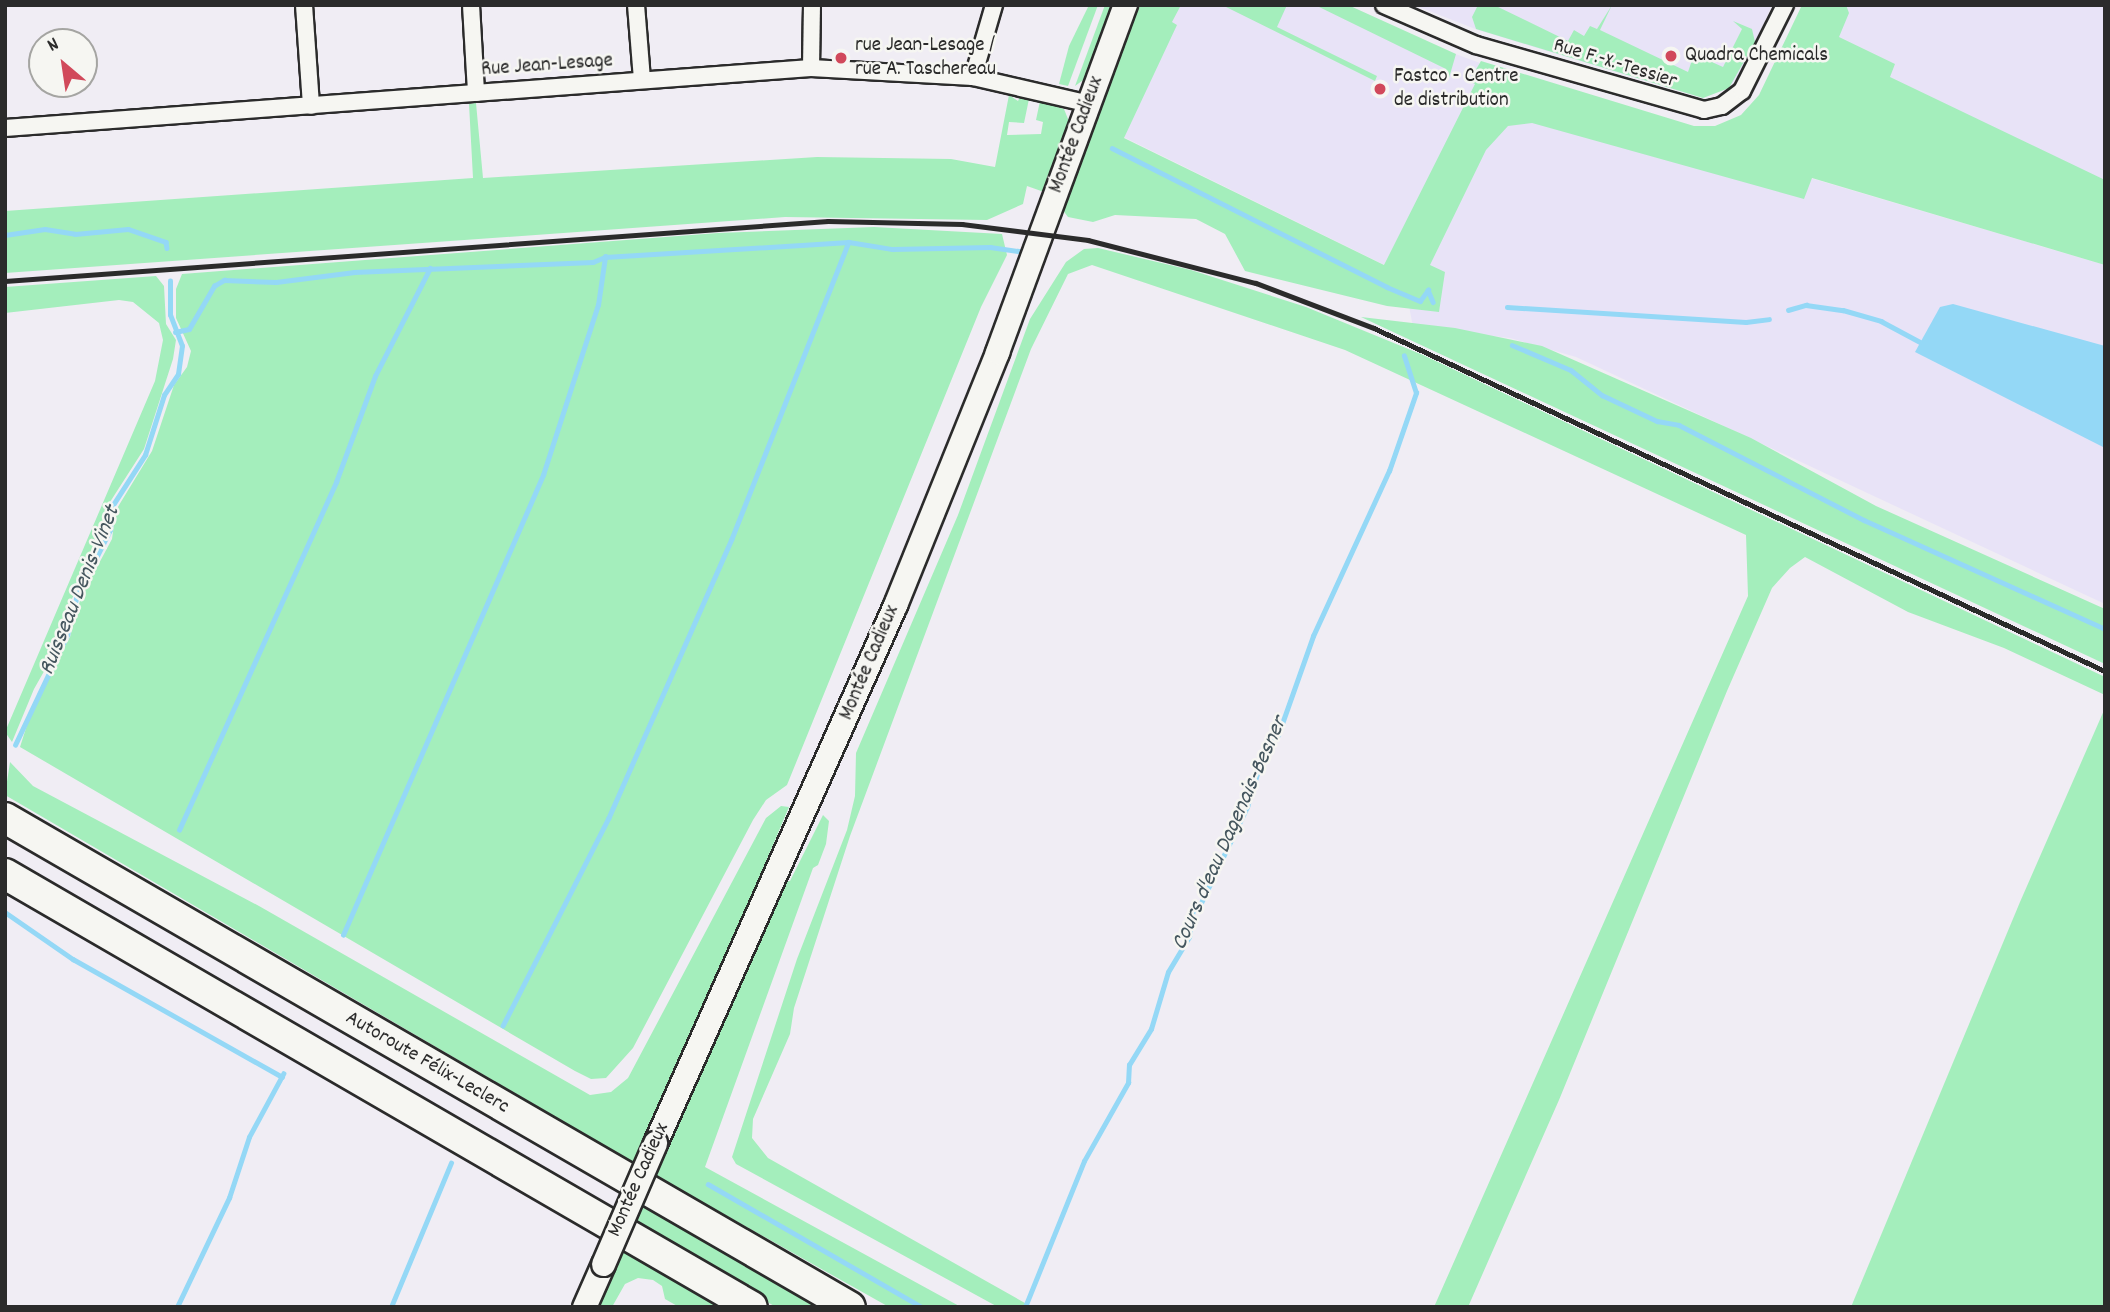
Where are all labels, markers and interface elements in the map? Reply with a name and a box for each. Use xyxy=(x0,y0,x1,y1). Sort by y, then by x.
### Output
north arrow xyxy=(28,28,98,98)
text: N xyxy=(43,32,64,60)
place label: rue Jean-Lesage / rue A. Taschereau xyxy=(855,33,996,83)
street label: Rue F.-X.-Tessier xyxy=(1550,33,1680,95)
place label: Quadra Chemicals xyxy=(1685,43,1828,69)
marker: Quadra Chemicals xyxy=(1663,48,1679,64)
street label: Rue Jean-Lesage xyxy=(480,49,614,83)
marker: rue Jean-Lesage / rue A. Taschereau xyxy=(833,50,849,66)
place label: Fastco - Centre de distribution xyxy=(1394,64,1518,114)
street label: Montée Cadieux xyxy=(1044,73,1110,197)
marker: Fastco - Centre de distribution xyxy=(1372,81,1388,97)
water label: Ruisseau Denis-Vinet xyxy=(35,503,127,679)
street label: Montée Cadieux xyxy=(835,602,905,724)
water label: Cours d'eau Dagenais-Besner xyxy=(1167,713,1295,955)
street label: Autoroute Félix-Leclerc xyxy=(341,1006,513,1120)
street label: Montée Cadieux xyxy=(603,1119,675,1241)

